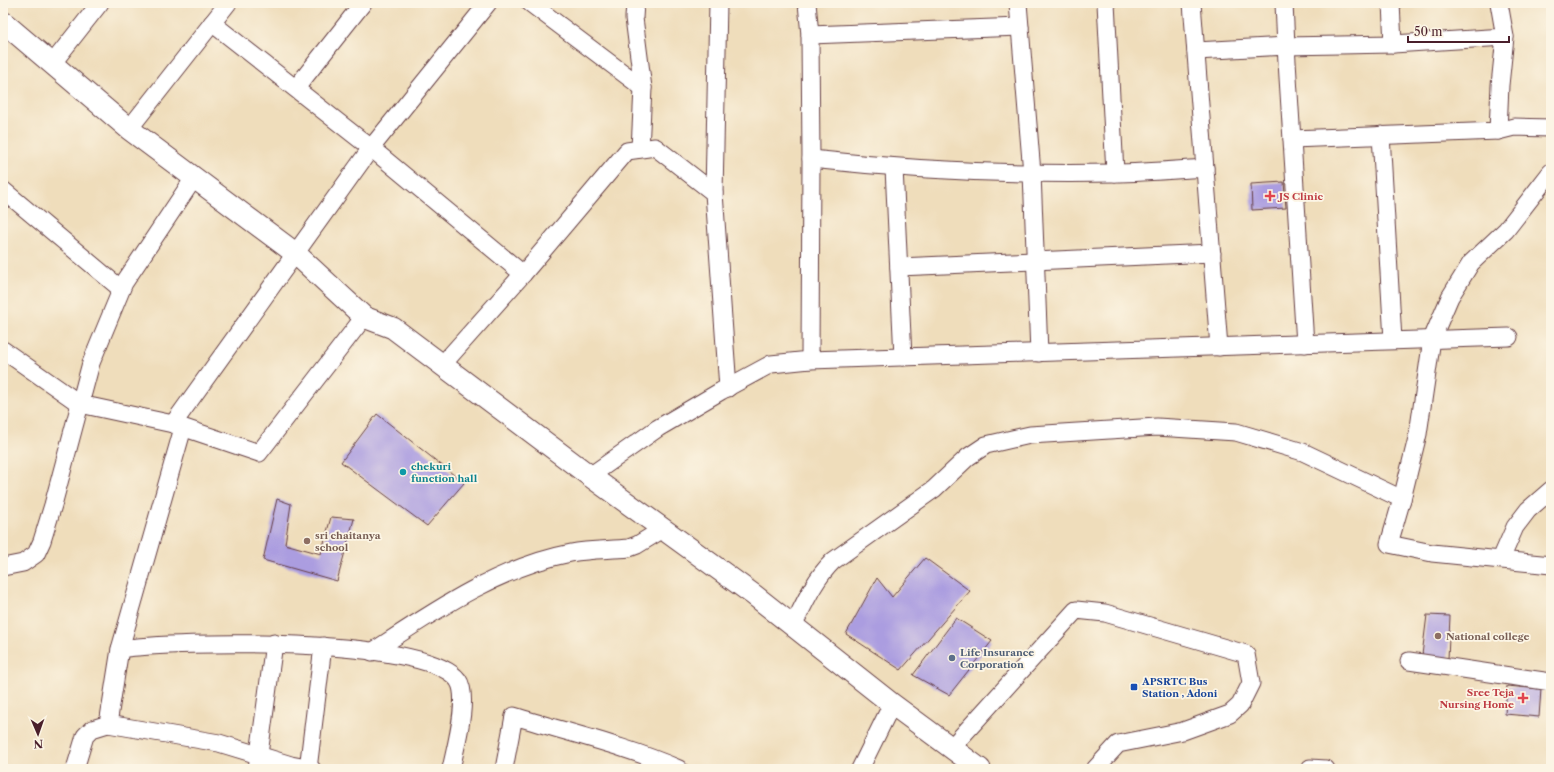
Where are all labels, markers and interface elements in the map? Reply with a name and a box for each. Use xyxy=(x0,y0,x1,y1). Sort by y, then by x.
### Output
scale bar xyxy=(1408,18,1509,44)
text: 50 m xyxy=(1414,24,1443,39)
marker: JS Clinic xyxy=(1264,190,1276,202)
place label: JS Clinic xyxy=(1277,190,1323,203)
place label: chekuri function hall xyxy=(411,460,478,485)
marker: chekuri function hall xyxy=(398,467,408,477)
place label: sri chaitanya school xyxy=(315,529,381,554)
marker: sri chaitanya school xyxy=(302,536,312,546)
place label: National college xyxy=(1446,630,1529,643)
marker: National college xyxy=(1433,631,1443,641)
place label: Life Insurance Corporation xyxy=(960,646,1034,671)
marker: Life Insurance Corporation xyxy=(947,653,957,663)
place label: APSRTC Bus Station , Adoni xyxy=(1141,675,1218,700)
marker: APSRTC Bus Station , Adoni xyxy=(1129,682,1139,692)
place label: Sree Teja Nursing Home xyxy=(1439,686,1514,711)
marker: Sree Teja Nursing Home xyxy=(1517,692,1529,704)
north arrow xyxy=(18,714,58,754)
text: N xyxy=(33,737,43,751)

